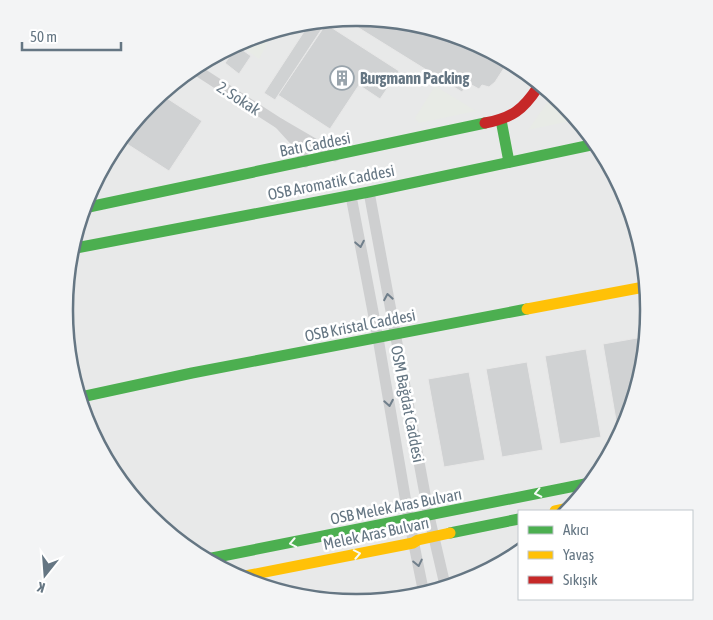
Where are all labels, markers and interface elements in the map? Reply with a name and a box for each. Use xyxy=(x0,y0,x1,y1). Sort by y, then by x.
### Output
scale bar xyxy=(22,20,121,52)
text: 50 m xyxy=(30,28,57,45)
building icon: Burgmann Packing xyxy=(329,65,355,91)
place label: Burgmann Packing xyxy=(360,69,469,87)
street label: 2. Sokak xyxy=(214,77,264,119)
street label: Batı Caddesi xyxy=(278,128,352,160)
street label: OSB Aromatik Caddesi xyxy=(266,161,396,203)
one-way arrow xyxy=(354,239,365,248)
one-way arrow xyxy=(383,292,393,301)
street label: OSB Kristal Caddesi xyxy=(303,305,417,345)
street label: OSM Bağdat Caddesi xyxy=(387,344,428,464)
one-way arrow xyxy=(384,399,394,408)
street label: OSB Melek Aras Bulvarı xyxy=(329,484,463,528)
one-way arrow xyxy=(533,488,542,498)
legend xyxy=(518,510,693,600)
street label: Melek Aras Bulvarı xyxy=(321,513,431,553)
text: Akıcı xyxy=(563,521,589,538)
one-way arrow xyxy=(288,537,297,548)
text: Yavaş xyxy=(563,546,594,563)
one-way arrow xyxy=(352,549,361,560)
north arrow xyxy=(20,550,70,600)
one-way arrow xyxy=(412,559,422,568)
text: Sıkışık xyxy=(563,571,598,588)
text: K xyxy=(35,579,47,596)

